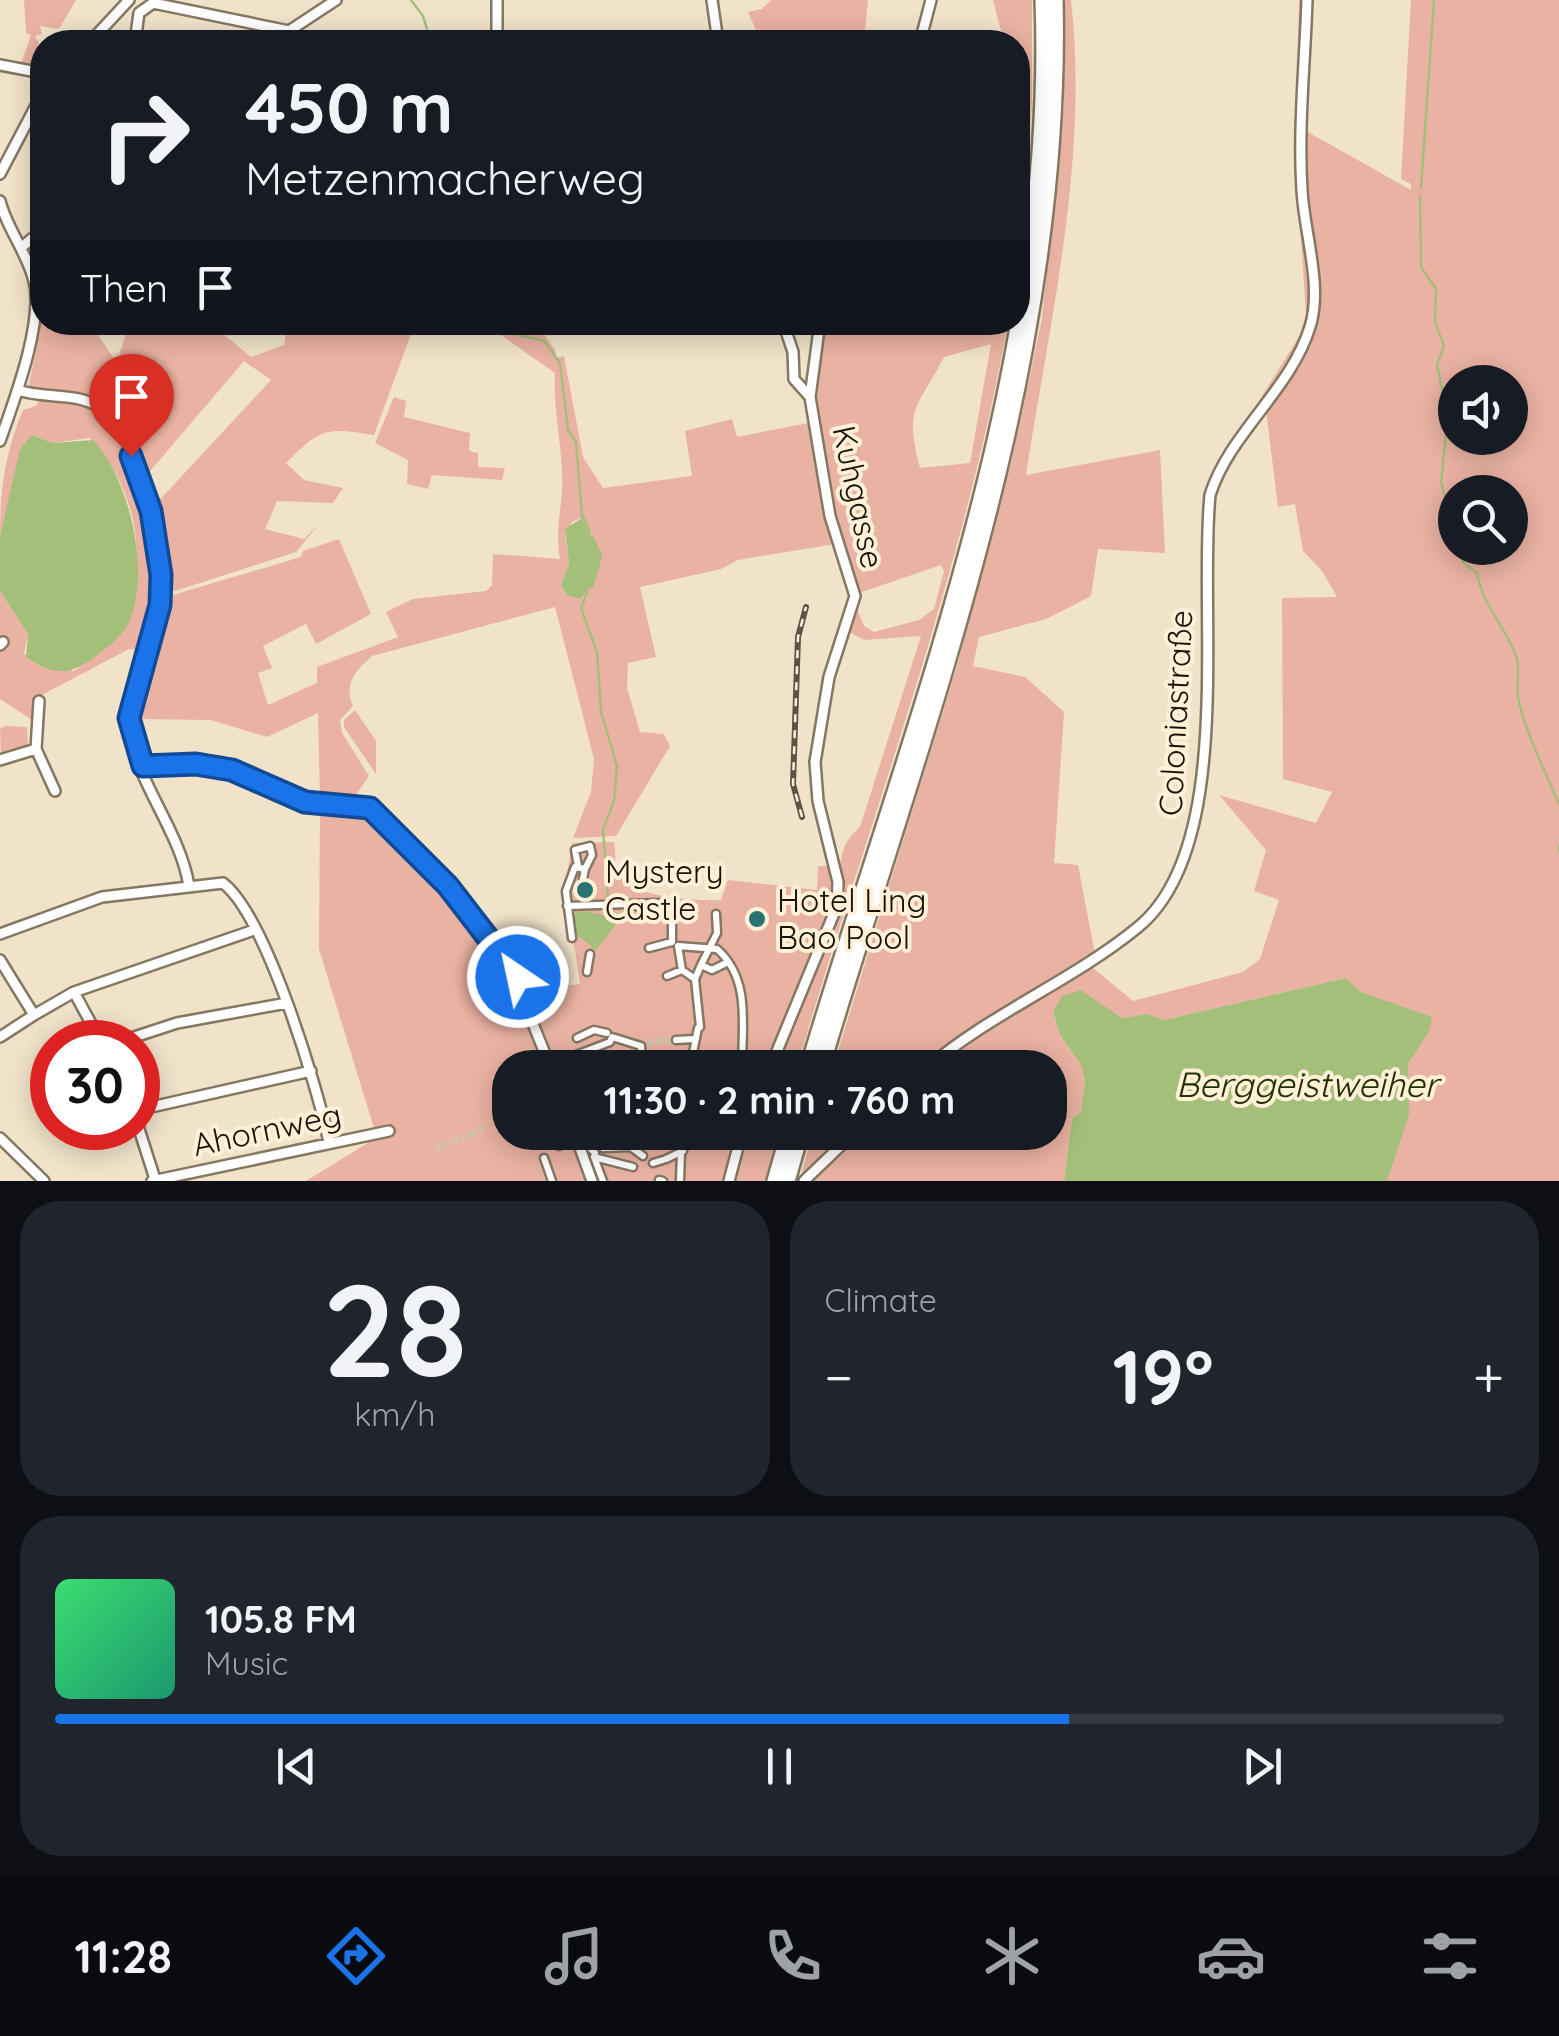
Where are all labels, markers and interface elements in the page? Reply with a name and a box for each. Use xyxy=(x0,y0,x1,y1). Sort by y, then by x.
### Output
text: 450 m xyxy=(245,63,454,151)
icon: right xyxy=(80,70,210,200)
text: Metzenmacherweg xyxy=(245,150,645,206)
icon: arrive xyxy=(188,260,243,315)
text: Then xyxy=(80,264,168,312)
pin xyxy=(89,354,174,457)
map controls xyxy=(1438,365,1528,565)
button: sound xyxy=(1438,365,1528,455)
icon: arrive xyxy=(104,369,159,424)
street label: Kuhgasse xyxy=(824,422,894,572)
button: search xyxy=(1438,475,1528,565)
street label: Coloniastraße xyxy=(1150,609,1200,817)
place label: Mystery Castle xyxy=(605,851,724,928)
marker: Mystery Castle xyxy=(574,879,596,901)
place label: Hotel Ling Bao Pool xyxy=(777,880,927,957)
marker: Hotel Ling Bao Pool xyxy=(746,908,768,930)
position arrow xyxy=(466,925,570,1029)
speed limit sign: 30 xyxy=(30,1020,160,1150)
water label: Berggeistweiher xyxy=(1176,1062,1443,1106)
text: 11:30 · 2 min · 760 m xyxy=(604,1076,955,1124)
street label: Ahornweg xyxy=(189,1094,345,1164)
text: 28 xyxy=(322,1247,467,1410)
text: Climate xyxy=(825,1280,937,1320)
text: 19° xyxy=(1112,1329,1214,1423)
text: − xyxy=(825,1342,853,1411)
text: + xyxy=(1473,1342,1504,1411)
text: km/h xyxy=(354,1394,435,1434)
text: 105.8 FM xyxy=(205,1595,357,1643)
text: Music xyxy=(205,1643,288,1683)
icon: previous xyxy=(269,1739,324,1794)
icon: pause xyxy=(752,1739,807,1794)
icon: next xyxy=(1235,1739,1290,1794)
icon: directions xyxy=(321,1921,391,1991)
icon: music xyxy=(539,1921,609,1991)
icon: phone xyxy=(758,1921,828,1991)
icon: climate xyxy=(977,1921,1047,1991)
icon: car xyxy=(1196,1921,1266,1991)
icon: filters xyxy=(1415,1921,1485,1991)
text: 11:28 xyxy=(74,1928,172,1984)

